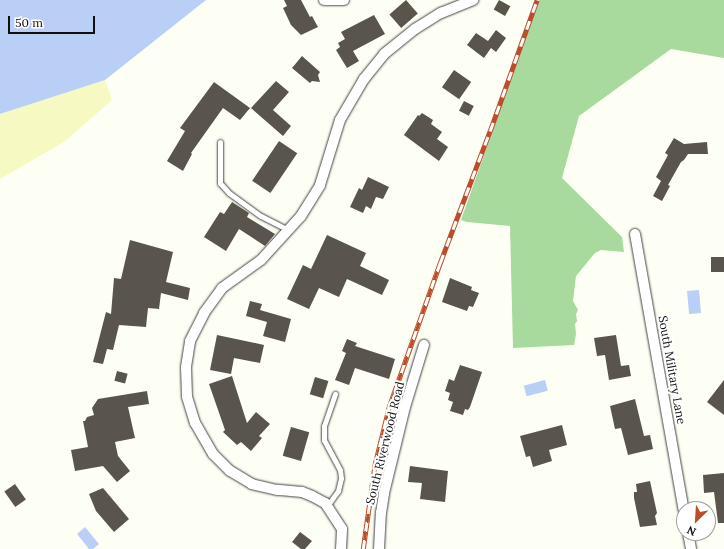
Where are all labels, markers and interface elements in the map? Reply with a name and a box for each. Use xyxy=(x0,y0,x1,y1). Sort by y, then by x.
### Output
scale bar xyxy=(10,8,97,34)
text: 50 m xyxy=(15,15,43,30)
street label: South Military Lane xyxy=(655,315,689,425)
street label: South Riverwood Road xyxy=(363,380,407,506)
north arrow xyxy=(676,501,716,541)
text: N xyxy=(685,523,698,539)

